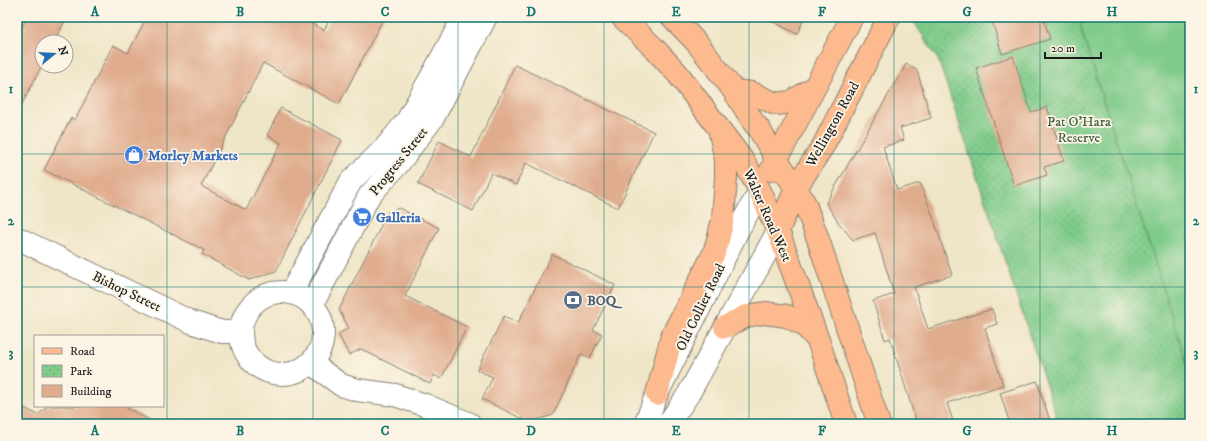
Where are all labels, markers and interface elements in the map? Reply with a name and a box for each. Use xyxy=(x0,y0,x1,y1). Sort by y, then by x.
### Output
text: A xyxy=(90,4,100,20)
text: B xyxy=(236,4,244,20)
text: C xyxy=(381,4,390,20)
text: D xyxy=(526,4,536,20)
text: E xyxy=(671,4,681,20)
text: F xyxy=(818,4,827,20)
text: G xyxy=(962,4,972,20)
text: H xyxy=(1107,4,1118,20)
north arrow xyxy=(34,34,74,74)
scale bar xyxy=(1045,34,1101,60)
text: 20 m xyxy=(1051,41,1075,56)
text: N xyxy=(55,45,71,58)
street label: Wellington Road xyxy=(802,79,864,171)
text: 1 xyxy=(9,81,14,97)
text: 1 xyxy=(1194,81,1199,97)
park label: Pat O'Hara Reserve xyxy=(1047,113,1111,147)
street label: Progress Street xyxy=(366,123,432,200)
shop icon: Morley Markets xyxy=(123,144,145,166)
place label: Morley Markets xyxy=(148,147,238,165)
street label: Walter Road West xyxy=(738,165,796,265)
supermarket icon: Galleria xyxy=(351,206,373,228)
place label: Galleria xyxy=(376,209,422,227)
text: 2 xyxy=(8,213,15,229)
text: 2 xyxy=(1193,213,1200,229)
street label: Old Collier Road xyxy=(672,261,730,354)
street label: Bishop Street xyxy=(89,268,164,317)
bank icon: BOQ xyxy=(562,289,584,311)
place label: BOQ xyxy=(587,292,623,310)
legend xyxy=(34,335,164,407)
text: Road xyxy=(70,344,95,359)
text: 3 xyxy=(9,345,14,361)
text: 3 xyxy=(1194,345,1199,361)
text: Park xyxy=(70,364,92,379)
text: Building xyxy=(70,384,111,399)
text: A xyxy=(90,423,100,439)
text: B xyxy=(236,423,244,439)
text: C xyxy=(381,423,390,439)
text: D xyxy=(526,423,536,439)
text: E xyxy=(671,423,681,439)
text: F xyxy=(818,423,827,439)
text: G xyxy=(962,423,972,439)
text: H xyxy=(1107,423,1118,439)

